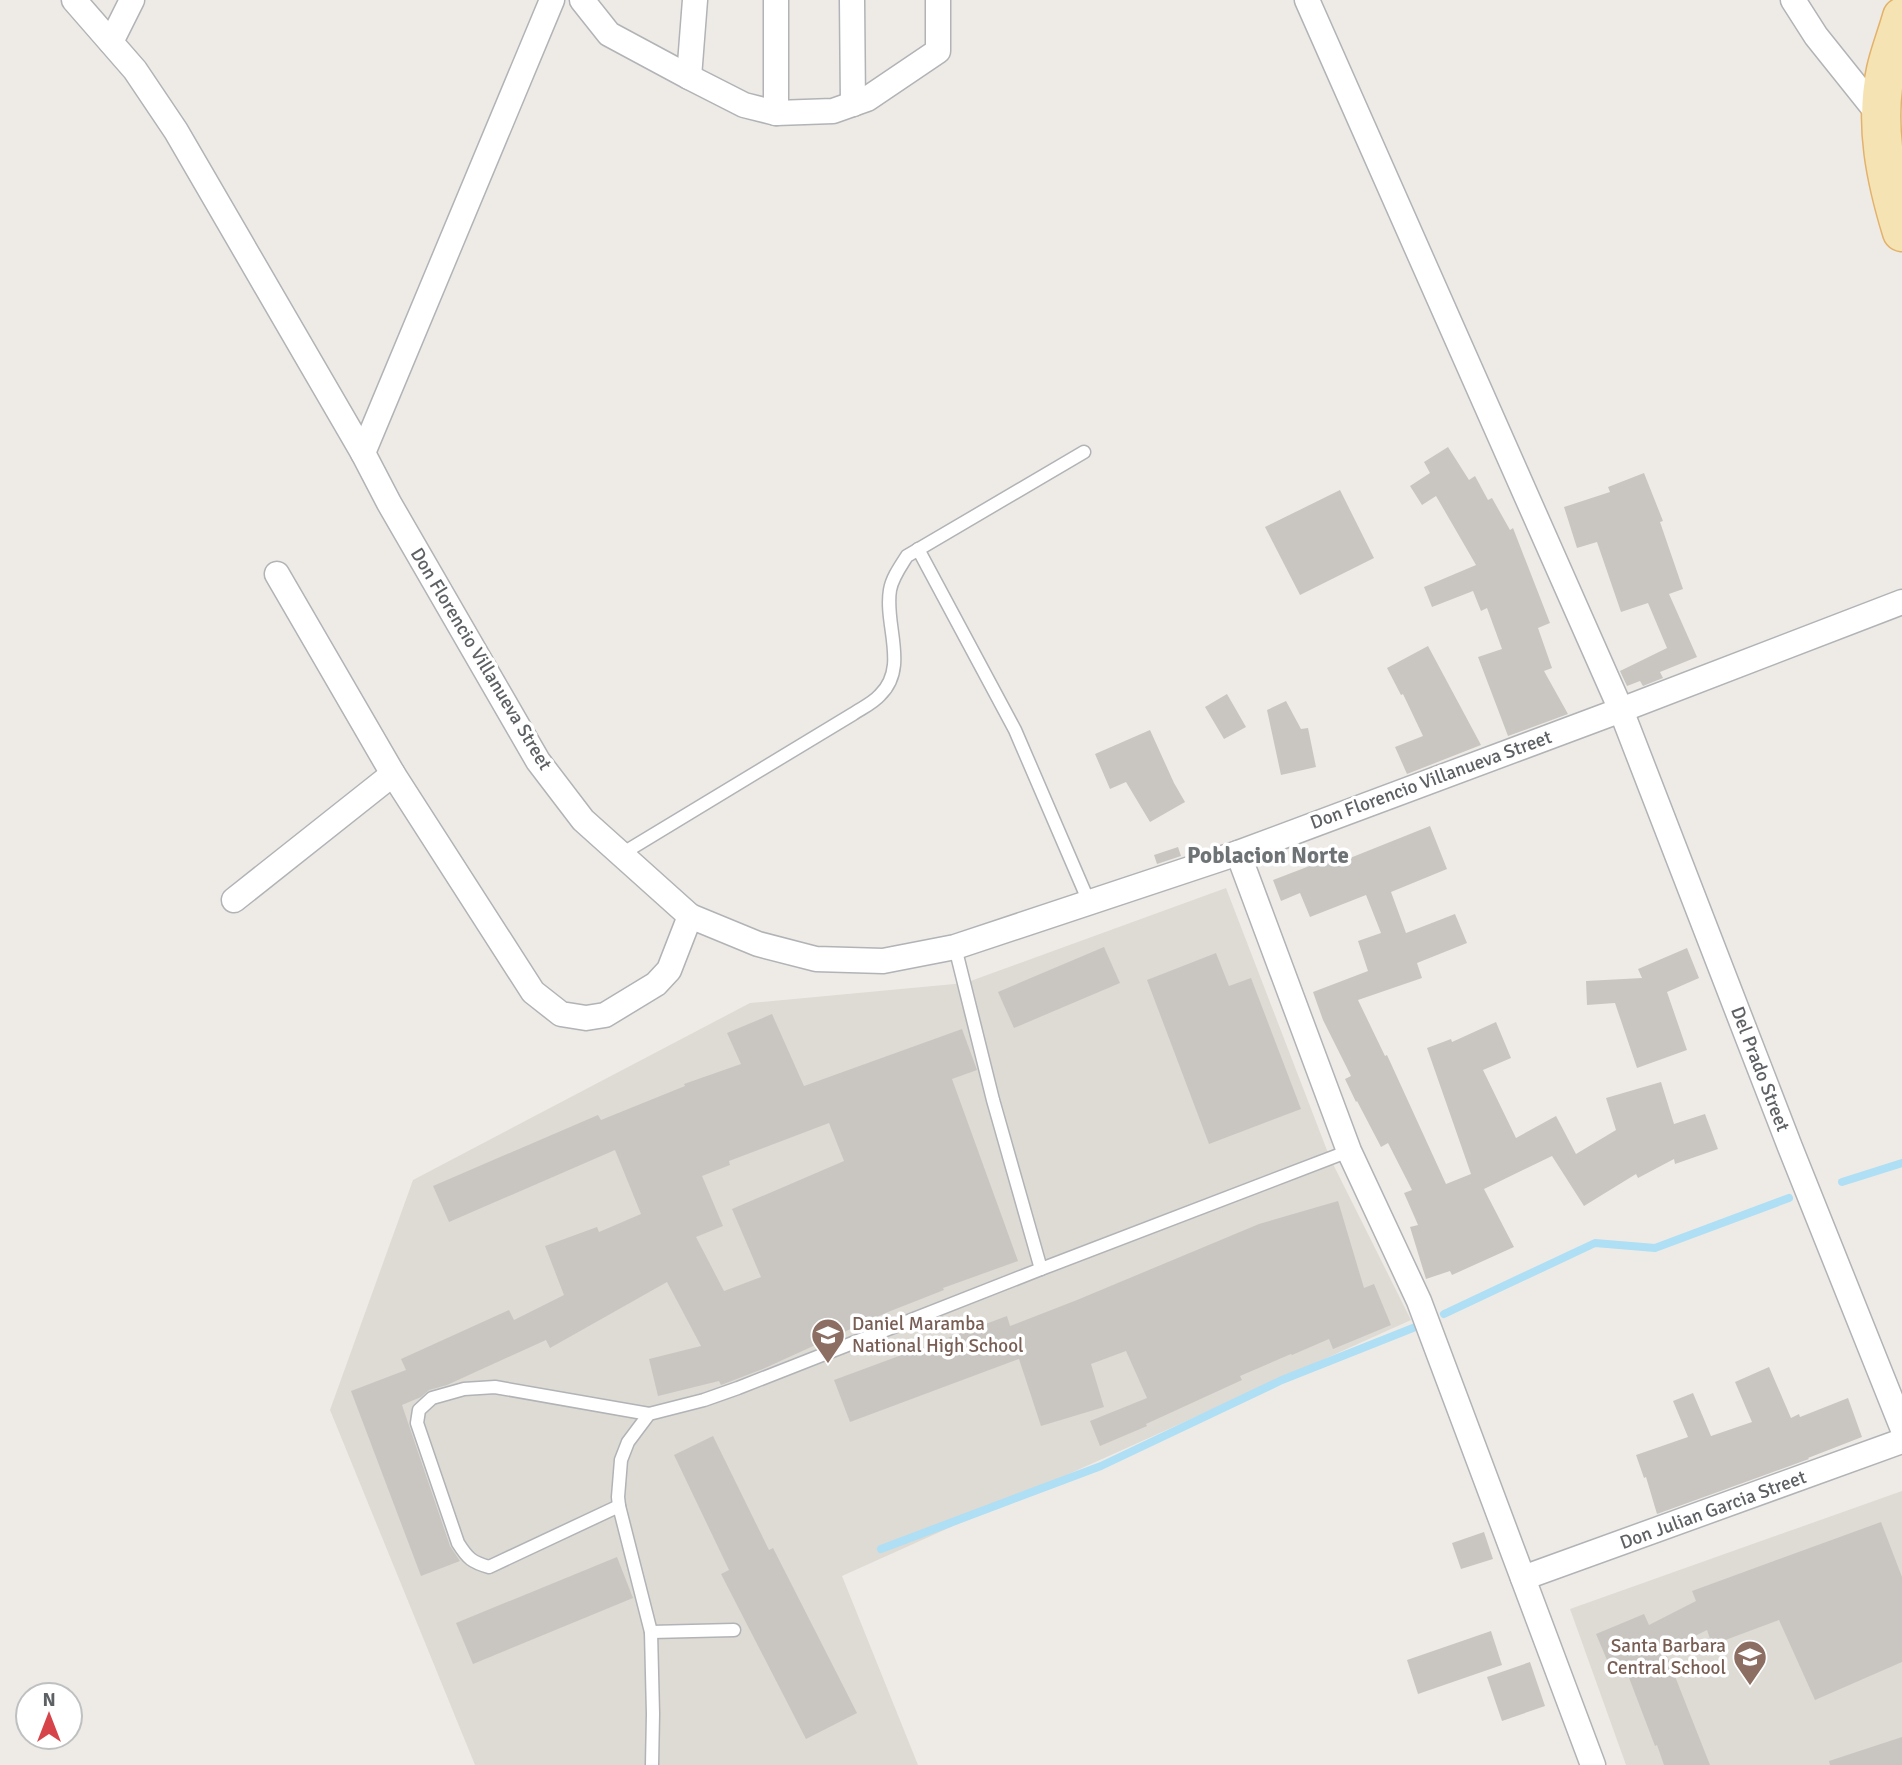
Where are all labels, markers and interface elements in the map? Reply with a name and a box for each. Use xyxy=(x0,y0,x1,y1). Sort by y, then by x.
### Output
street label: Don Florencio Villanueva Street xyxy=(405,543,557,775)
street label: Don Florencio Villanueva Street xyxy=(1307,725,1555,835)
district label: Poblacion Norte xyxy=(1187,841,1349,870)
street label: Del Prado Street xyxy=(1725,1003,1795,1135)
place label: Daniel Maramba National High School xyxy=(852,1312,1024,1358)
school or university icon: Daniel Maramba National High School xyxy=(809,1316,847,1365)
street label: Don Julian Garcia Street xyxy=(1617,1465,1810,1555)
place label: Santa Barbara Central School xyxy=(1607,1634,1726,1680)
school or university icon: Santa Barbara Central School xyxy=(1731,1638,1769,1687)
north arrow xyxy=(14,1681,84,1751)
text: N xyxy=(42,1688,56,1712)

